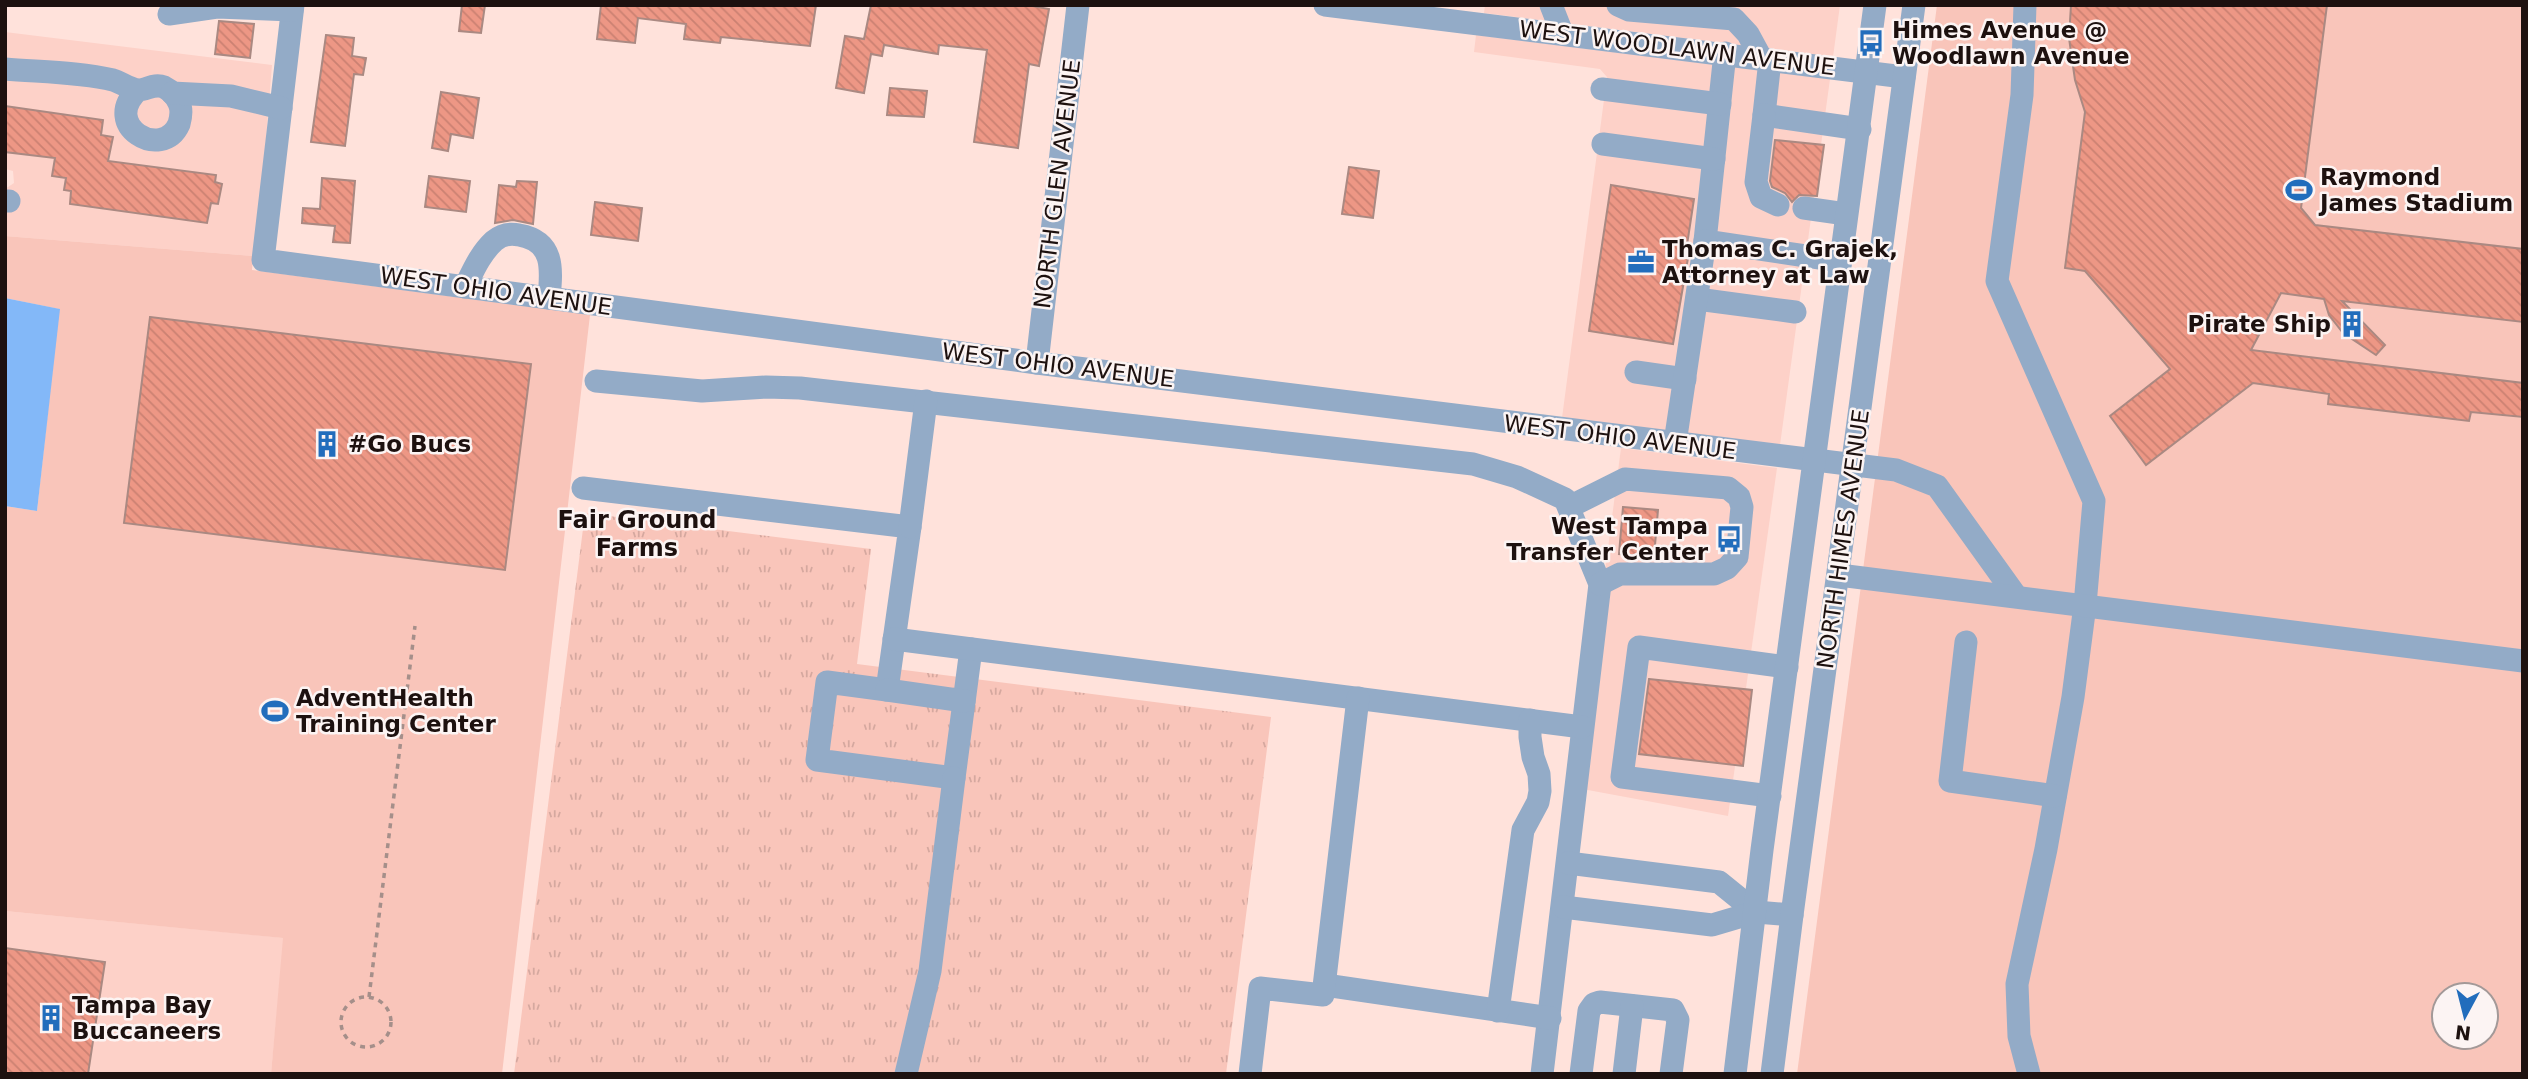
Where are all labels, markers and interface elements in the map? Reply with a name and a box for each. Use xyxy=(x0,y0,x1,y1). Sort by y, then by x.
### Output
street label: WEST WOODLAWN AVENUE xyxy=(1518,16,1836,80)
place label: Himes Avenue @ Woodlawn Avenue xyxy=(1892,17,2130,69)
bus stop icon: Himes Avenue @ Woodlawn Avenue xyxy=(1856,28,1886,58)
street label: NORTH GLEN AVENUE xyxy=(1029,58,1085,310)
place label: Raymond James Stadium xyxy=(2318,164,2513,216)
sports icon: Raymond James Stadium xyxy=(2284,175,2314,205)
place label: Thomas C. Grajek, Attorney at Law xyxy=(1662,236,1898,288)
office icon: Thomas C. Grajek, Attorney at Law xyxy=(1626,247,1656,277)
street label: WEST OHIO AVENUE xyxy=(378,262,614,320)
building icon: Pirate Ship xyxy=(2337,309,2367,339)
place label: Pirate Ship xyxy=(2188,311,2331,337)
street label: WEST OHIO AVENUE xyxy=(940,338,1176,392)
street label: NORTH HIMES AVENUE xyxy=(1812,408,1874,670)
street label: WEST OHIO AVENUE xyxy=(1502,410,1738,464)
building icon: #Go Bucs xyxy=(312,429,342,459)
place label: #Go Bucs xyxy=(348,431,471,457)
district label: Fair Ground Farms xyxy=(558,506,716,562)
place label: West Tampa Transfer Center xyxy=(1506,513,1709,565)
bus stop icon: West Tampa Transfer Center xyxy=(1714,524,1744,554)
place label: AdventHealth Training Center xyxy=(296,685,496,737)
sports icon: AdventHealth Training Center xyxy=(260,696,290,726)
north arrow xyxy=(2430,981,2500,1051)
place label: Tampa Bay Buccaneers xyxy=(72,992,221,1044)
building icon: Tampa Bay Buccaneers xyxy=(36,1003,66,1033)
text: N xyxy=(2454,1021,2472,1045)

